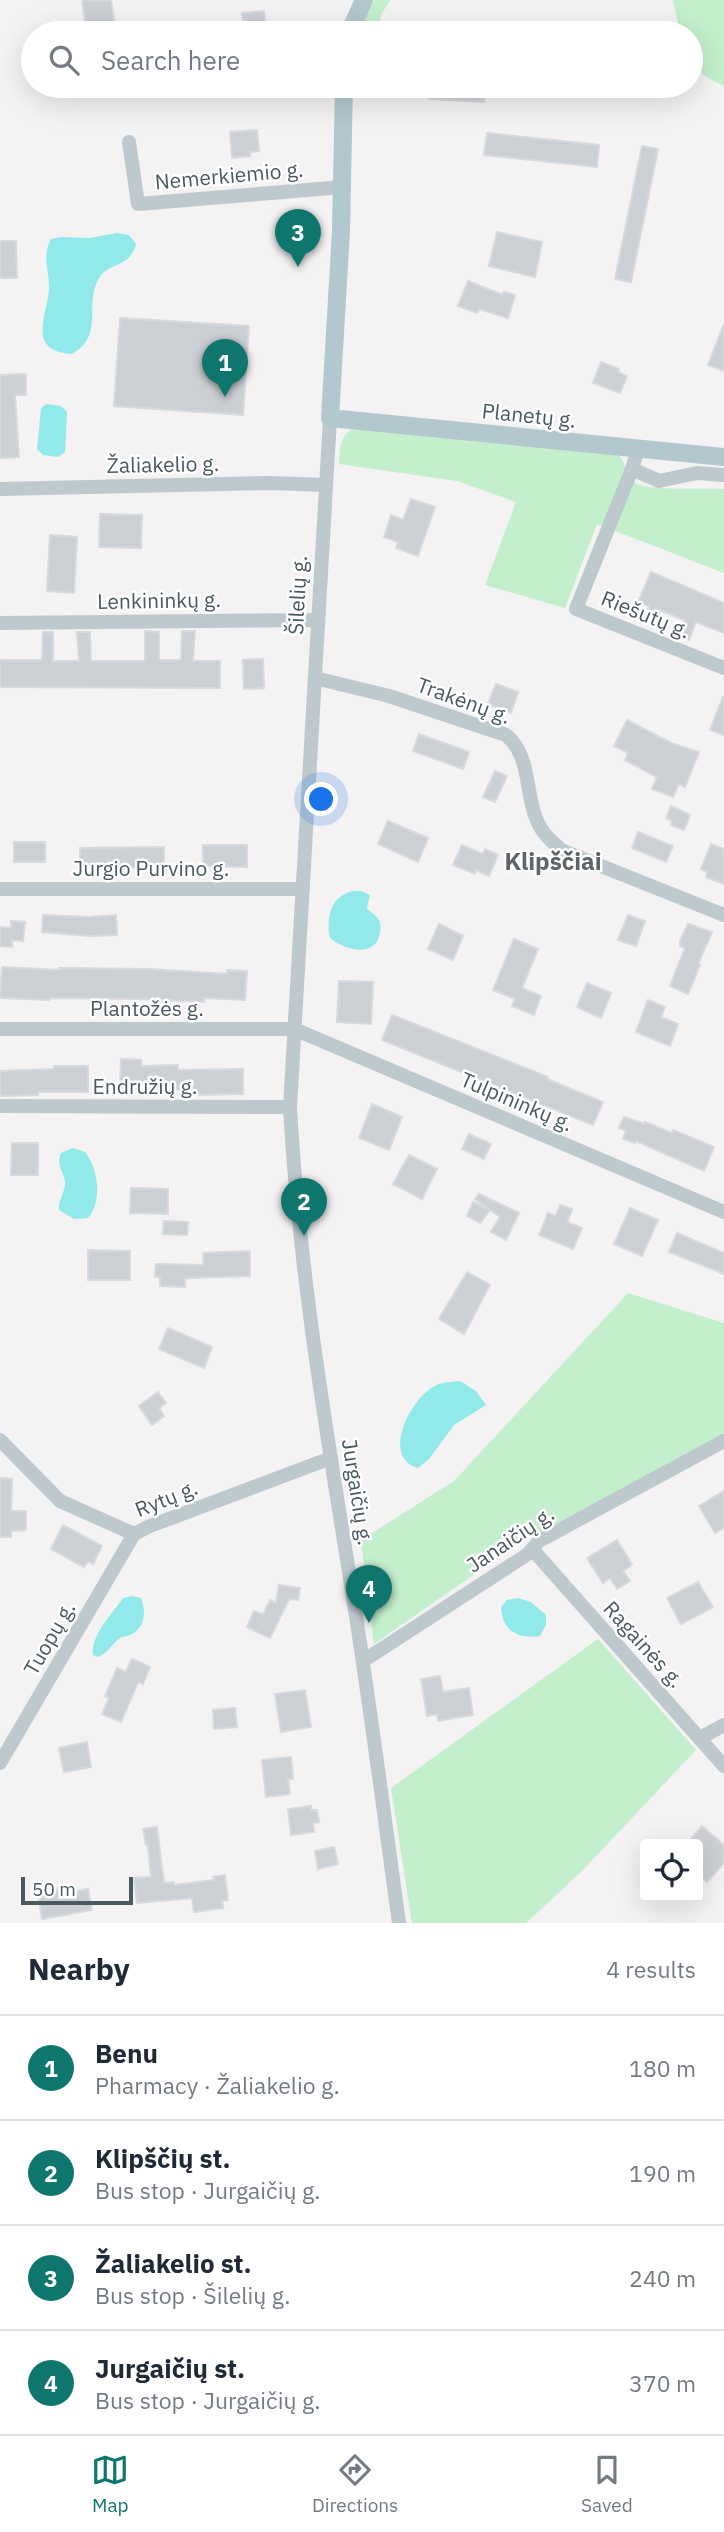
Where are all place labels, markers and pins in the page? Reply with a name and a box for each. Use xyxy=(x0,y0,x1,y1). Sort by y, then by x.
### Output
pin: 3 xyxy=(275,209,321,267)
pin: 1 xyxy=(202,339,248,397)
pin: 2 xyxy=(281,1178,327,1236)
pin: 4 xyxy=(346,1565,392,1623)

